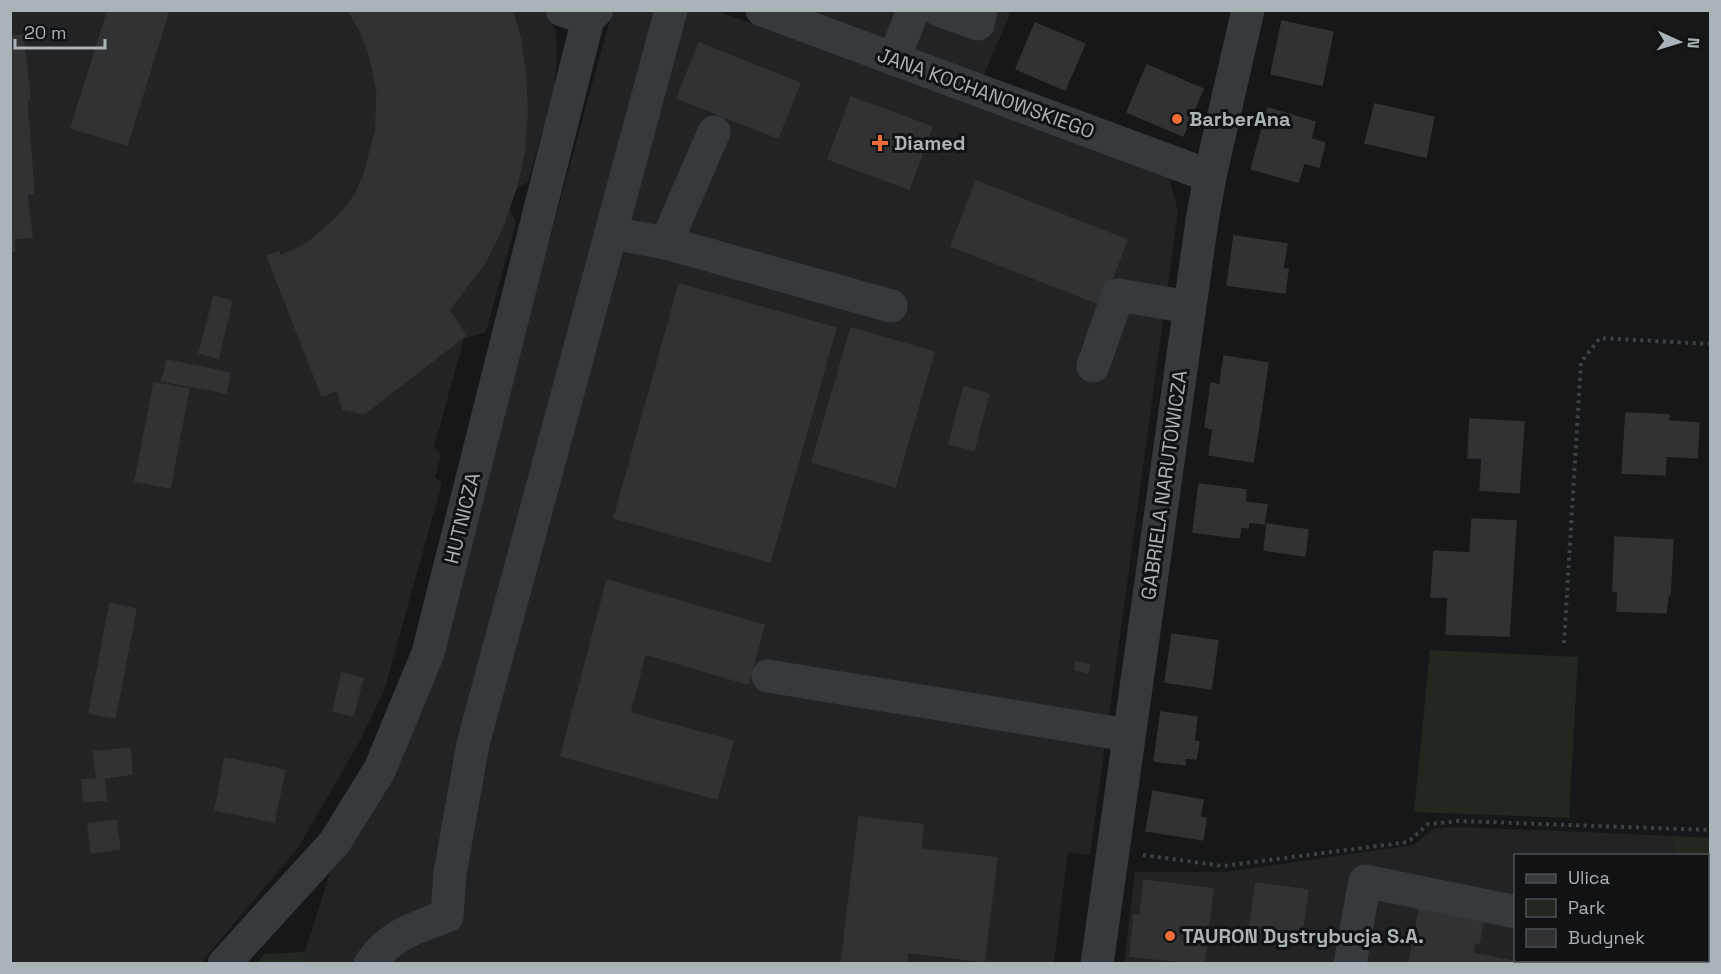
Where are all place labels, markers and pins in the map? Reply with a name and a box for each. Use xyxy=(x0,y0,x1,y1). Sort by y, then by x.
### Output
place label: BarberAna xyxy=(1189,106,1291,132)
marker: BarberAna xyxy=(1170,112,1184,126)
place label: Diamed xyxy=(894,130,966,156)
marker: Diamed xyxy=(871,134,889,152)
place label: TAURON Dystrybucja S.A. xyxy=(1182,923,1424,949)
marker: TAURON Dystrybucja S.A. xyxy=(1163,929,1177,943)

